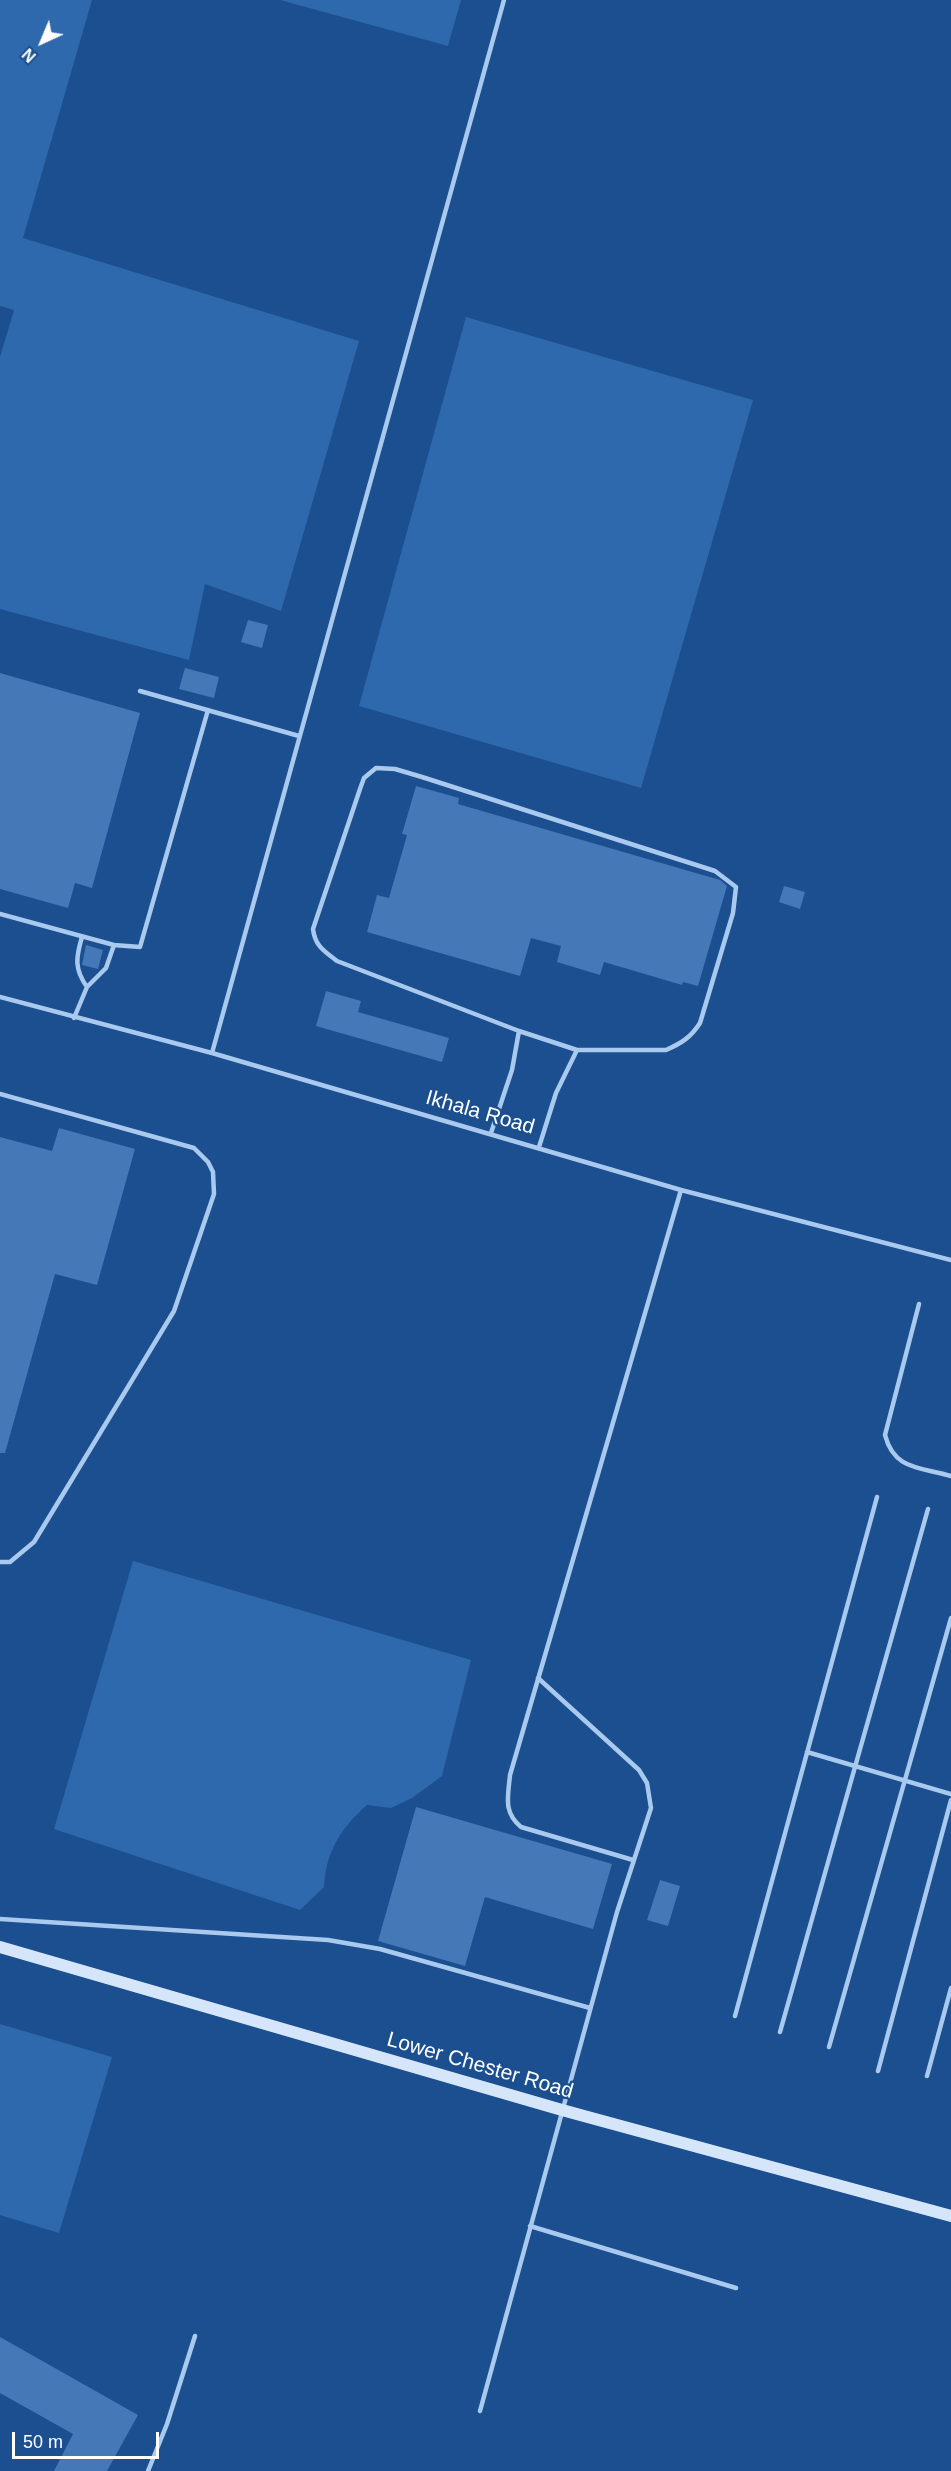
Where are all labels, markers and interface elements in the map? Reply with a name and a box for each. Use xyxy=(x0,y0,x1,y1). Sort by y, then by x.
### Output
north arrow xyxy=(12,12,72,72)
text: N xyxy=(19,45,39,65)
street label: Ikhala Road xyxy=(423,1085,537,1141)
street label: Lower Chester Road xyxy=(384,2027,576,2105)
scale bar xyxy=(15,2420,162,2458)
text: 50 m xyxy=(23,2432,63,2452)

